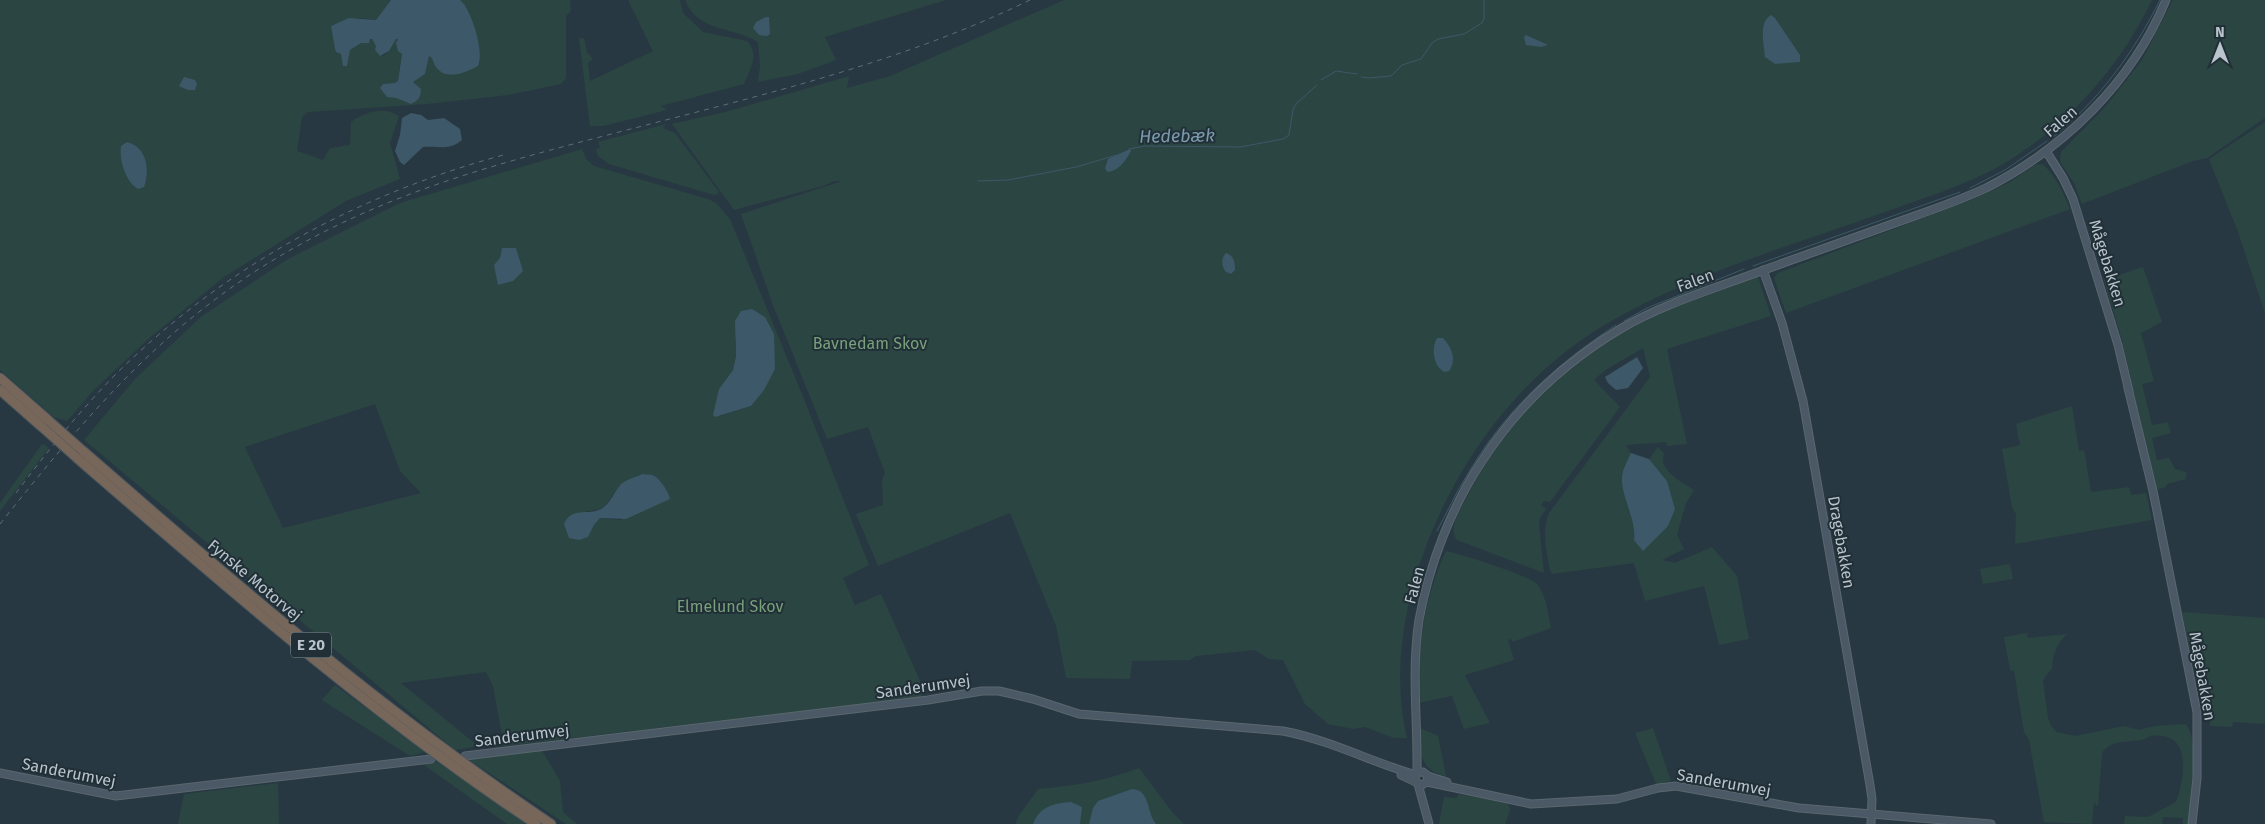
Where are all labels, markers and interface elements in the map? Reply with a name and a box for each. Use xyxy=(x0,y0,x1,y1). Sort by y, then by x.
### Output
north arrow xyxy=(2195,20,2245,70)
text: N xyxy=(2215,24,2225,41)
street label: Falen xyxy=(2040,102,2081,141)
water label: Hedebæk xyxy=(1139,124,1215,148)
street label: Mågebakken xyxy=(2085,217,2130,309)
street label: Falen xyxy=(1674,265,1716,296)
park label: Bavnedam Skov xyxy=(813,334,927,353)
street label: Dragebakken xyxy=(1824,494,1859,590)
street label: Fynske Motorvej xyxy=(204,536,306,625)
street label: Falen xyxy=(1400,564,1429,606)
park label: Elmelund Skov xyxy=(677,597,783,616)
street label: Mågebakken xyxy=(2185,630,2220,722)
road number: E 20 xyxy=(291,632,331,658)
street label: Sanderumvej xyxy=(875,670,972,703)
street label: Sanderumvej xyxy=(474,720,570,751)
street label: Sanderumvej xyxy=(20,754,117,791)
street label: Sanderumvej xyxy=(1675,765,1772,800)

